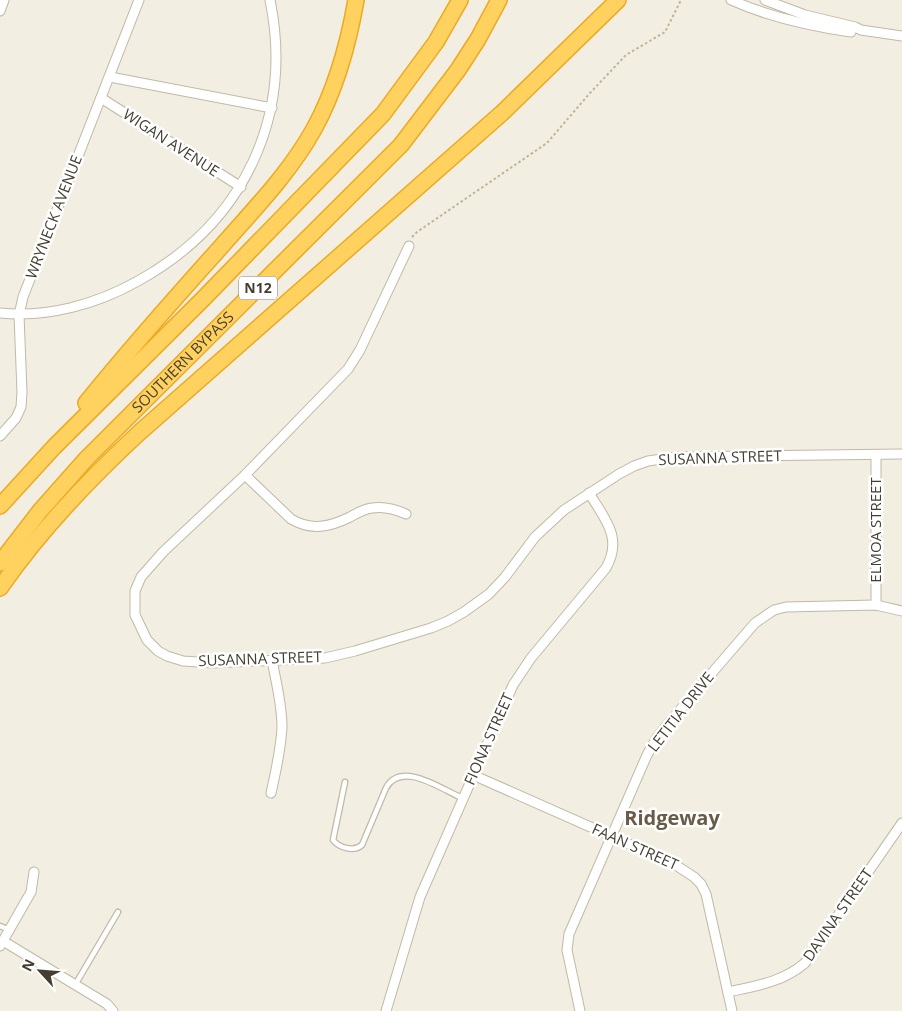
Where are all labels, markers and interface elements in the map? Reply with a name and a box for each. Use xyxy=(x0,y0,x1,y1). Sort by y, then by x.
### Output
street label: WIGAN AVENUE xyxy=(120,104,224,181)
street label: WRYNECK AVENUE xyxy=(20,152,86,281)
road number: N12 xyxy=(239,276,277,300)
street label: SOUTHERN BYPASS xyxy=(127,306,238,417)
street label: SUSANNA STREET xyxy=(658,445,783,469)
street label: ELMOA STREET xyxy=(865,477,885,583)
street label: SUSANNA STREET xyxy=(198,646,323,670)
street label: LETITIA DRIVE xyxy=(643,667,718,755)
street label: FIONA STREET xyxy=(459,689,518,788)
district label: Ridgeway xyxy=(624,804,720,831)
street label: FAAN STREET xyxy=(589,818,682,874)
street label: DAVINA STREET xyxy=(798,864,877,965)
north arrow xyxy=(15,946,65,996)
text: N xyxy=(17,956,39,974)

